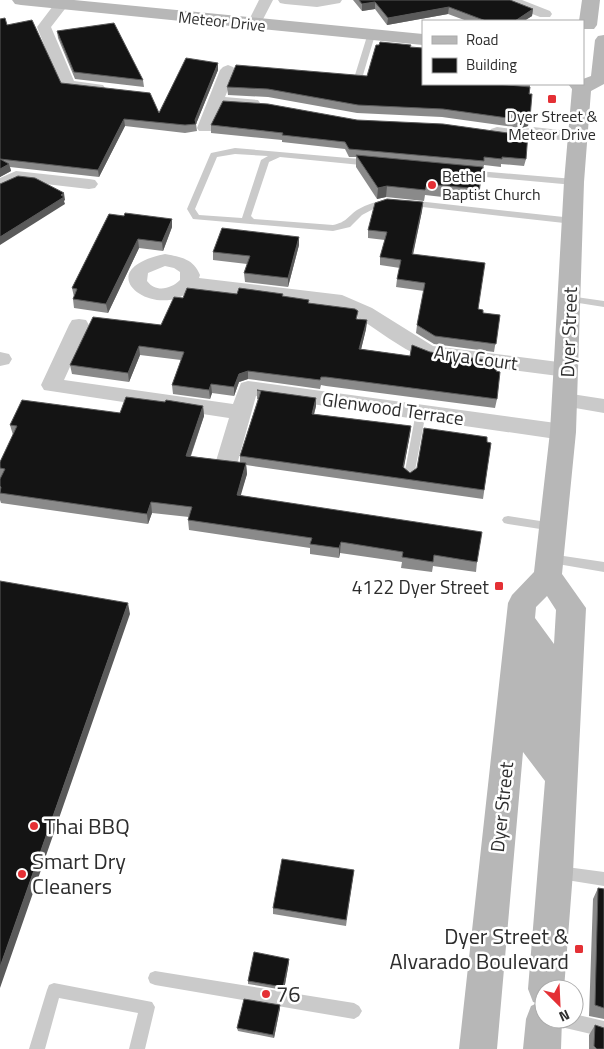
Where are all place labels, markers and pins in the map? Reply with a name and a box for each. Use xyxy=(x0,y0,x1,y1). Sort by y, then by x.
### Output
marker: Dyer Street & Meteor Drive xyxy=(546,93,558,105)
place label: Dyer Street & Meteor Drive xyxy=(507,104,597,146)
place label: Bethel Baptist Church xyxy=(442,164,541,206)
marker: Bethel Baptist Church xyxy=(426,179,438,191)
place label: 4122 Dyer Street xyxy=(352,572,489,601)
marker: 4122 Dyer Street xyxy=(493,580,505,592)
place label: Thai BBQ xyxy=(44,809,130,843)
marker: Thai BBQ xyxy=(28,820,40,832)
place label: Smart Dry Cleaners xyxy=(32,844,126,903)
marker: Smart Dry Cleaners xyxy=(16,868,28,880)
place label: Dyer Street & Alvarado Boulevard xyxy=(389,919,569,978)
marker: Dyer Street & Alvarado Boulevard xyxy=(573,943,585,955)
place label: 76 xyxy=(276,977,301,1011)
marker: 76 xyxy=(260,988,272,1000)

